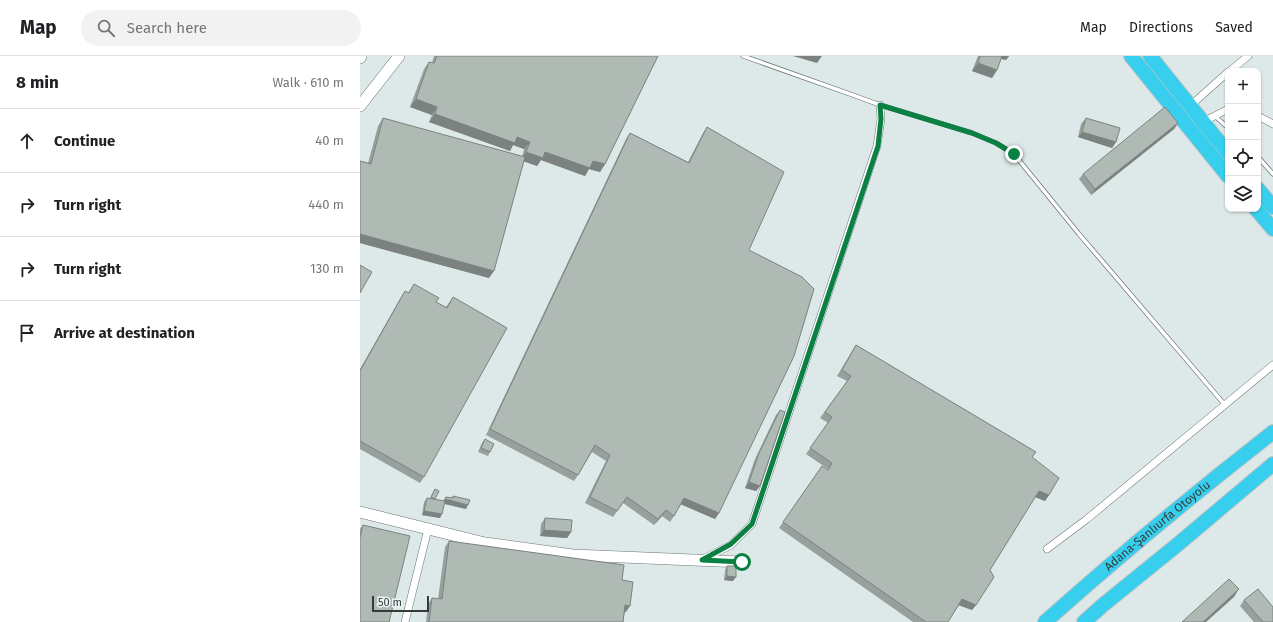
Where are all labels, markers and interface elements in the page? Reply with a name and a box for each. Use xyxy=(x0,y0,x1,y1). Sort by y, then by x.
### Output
search box xyxy=(81,10,361,46)
text: Map xyxy=(20,16,57,39)
icon: search xyxy=(95,17,117,39)
text: Search here xyxy=(127,19,207,37)
text: Map xyxy=(1080,19,1107,36)
text: Directions xyxy=(1129,19,1193,36)
text: Saved xyxy=(1215,19,1253,36)
map controls xyxy=(1225,68,1261,212)
button: + xyxy=(1225,68,1261,104)
text: 8 min xyxy=(16,72,59,93)
text: Walk · 610 m xyxy=(272,75,344,90)
button: − xyxy=(1225,104,1261,140)
icon: ahead xyxy=(16,130,38,152)
text: Continue xyxy=(54,132,115,150)
text: 40 m xyxy=(315,133,344,148)
button: locate xyxy=(1225,140,1261,176)
route end xyxy=(1005,145,1023,163)
button: layers xyxy=(1225,176,1261,212)
icon: right xyxy=(16,194,38,216)
text: Turn right xyxy=(54,196,121,214)
text: 440 m xyxy=(308,197,344,212)
icon: right xyxy=(16,258,38,280)
text: Turn right xyxy=(54,260,121,278)
text: 130 m xyxy=(310,261,344,276)
icon: arrive xyxy=(16,322,38,344)
text: Arrive at destination xyxy=(54,324,195,342)
street label: Adana-Şanlıurfa Otoyolu xyxy=(1102,478,1213,574)
route start xyxy=(733,553,751,571)
scale bar xyxy=(372,594,429,613)
text: 50 m xyxy=(378,596,402,609)

